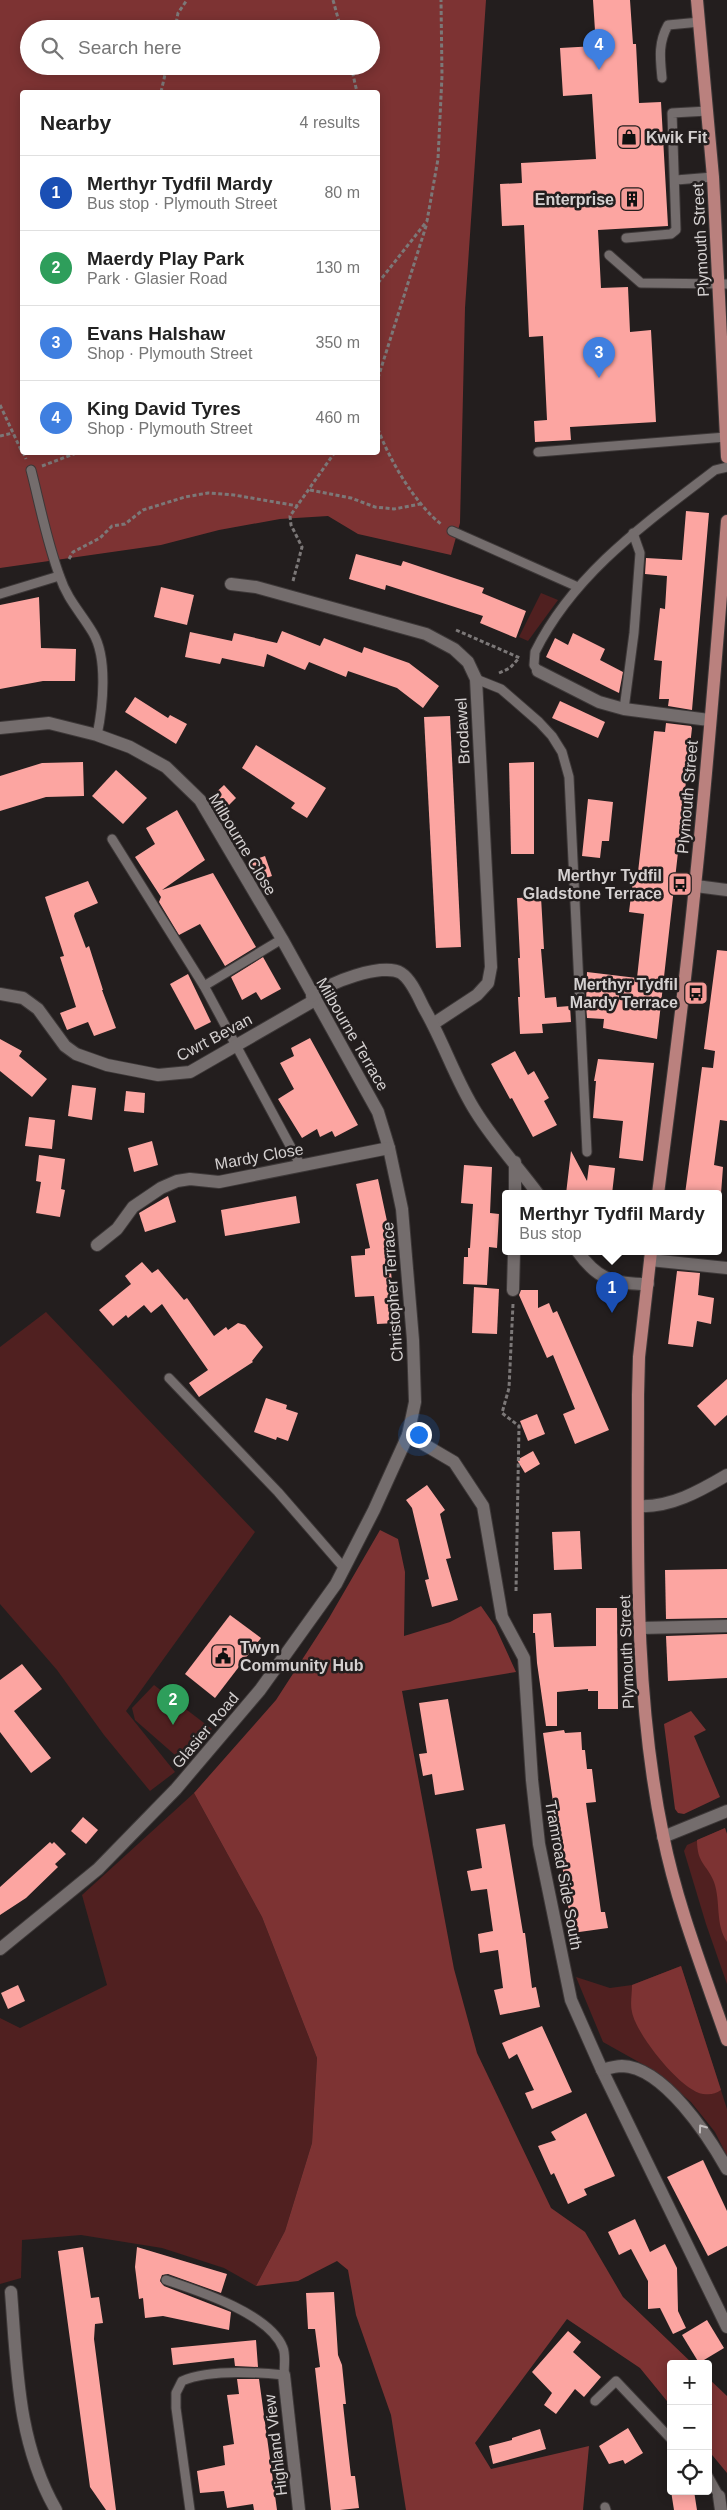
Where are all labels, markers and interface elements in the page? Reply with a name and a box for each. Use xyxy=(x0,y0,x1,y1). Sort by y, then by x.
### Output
search box xyxy=(20,20,380,75)
pin: 4 xyxy=(583,29,615,70)
icon: search xyxy=(38,34,66,62)
text: Search here xyxy=(78,37,182,58)
text: Nearby xyxy=(40,111,111,134)
text: 4 results xyxy=(300,114,360,131)
shop icon: Kwik Fit xyxy=(616,124,642,150)
place label: Kwik Fit xyxy=(646,129,708,146)
text: Merthyr Tydfil Mardy xyxy=(87,173,272,194)
street label: Plymouth Street xyxy=(689,182,712,297)
text: 1 xyxy=(52,184,60,201)
text: 80 m xyxy=(324,184,360,201)
building icon: Enterprise xyxy=(619,186,645,212)
place label: Enterprise xyxy=(535,191,614,208)
text: Bus stop · Plymouth Street xyxy=(87,195,277,212)
text: Maerdy Play Park xyxy=(87,248,244,269)
text: 2 xyxy=(52,259,60,276)
text: 130 m xyxy=(316,259,360,276)
text: Park · Glasier Road xyxy=(87,270,228,287)
text: Evans Halshaw xyxy=(87,323,225,344)
text: 3 xyxy=(52,334,60,351)
text: 350 m xyxy=(316,334,360,351)
pin: 3 xyxy=(583,337,615,378)
text: Shop · Plymouth Street xyxy=(87,345,252,362)
text: King David Tyres xyxy=(87,398,241,419)
text: 4 xyxy=(52,409,60,426)
text: 460 m xyxy=(316,409,360,426)
text: Shop · Plymouth Street xyxy=(87,420,252,437)
street label: Brodawel xyxy=(452,697,473,765)
street label: Plymouth Street xyxy=(674,739,701,854)
street label: Milbourne Close xyxy=(206,790,280,898)
place label: Merthyr Tydfil Gladstone Terrace xyxy=(523,867,662,902)
bus stop icon: Merthyr Tydfil Gladstone Terrace xyxy=(667,871,693,897)
street label: Milbourne Terrace xyxy=(313,975,392,1094)
place label: Merthyr Tydfil Mardy Terrace xyxy=(570,976,678,1011)
bus stop icon: Merthyr Tydfil Mardy Terrace xyxy=(683,980,709,1006)
street label: Cwrt Bevan xyxy=(174,1011,255,1064)
street label: Mardy Close xyxy=(213,1140,305,1173)
popup xyxy=(502,1190,722,1255)
text: Merthyr Tydfil Mardy xyxy=(519,1203,705,1224)
street label: Christopher Terrace xyxy=(379,1221,406,1362)
text: Bus stop xyxy=(519,1225,582,1242)
pin: 1 xyxy=(596,1272,628,1313)
your location xyxy=(406,1422,432,1448)
street label: Plymouth Street xyxy=(616,1594,637,1709)
place label: Twyn Community Hub xyxy=(240,1639,364,1674)
public building icon: Twyn Community Hub xyxy=(210,1643,236,1669)
pin: 2 xyxy=(157,1684,189,1725)
street label: Glasier Road xyxy=(169,1689,242,1772)
street label: Tramroad Side South xyxy=(542,1799,585,1951)
one-way arrow xyxy=(699,2124,708,2134)
map controls xyxy=(667,2360,712,2495)
button: + xyxy=(667,2360,712,2405)
street label: Highland View xyxy=(261,2393,290,2497)
button: − xyxy=(667,2405,712,2450)
button: locate xyxy=(667,2450,712,2495)

